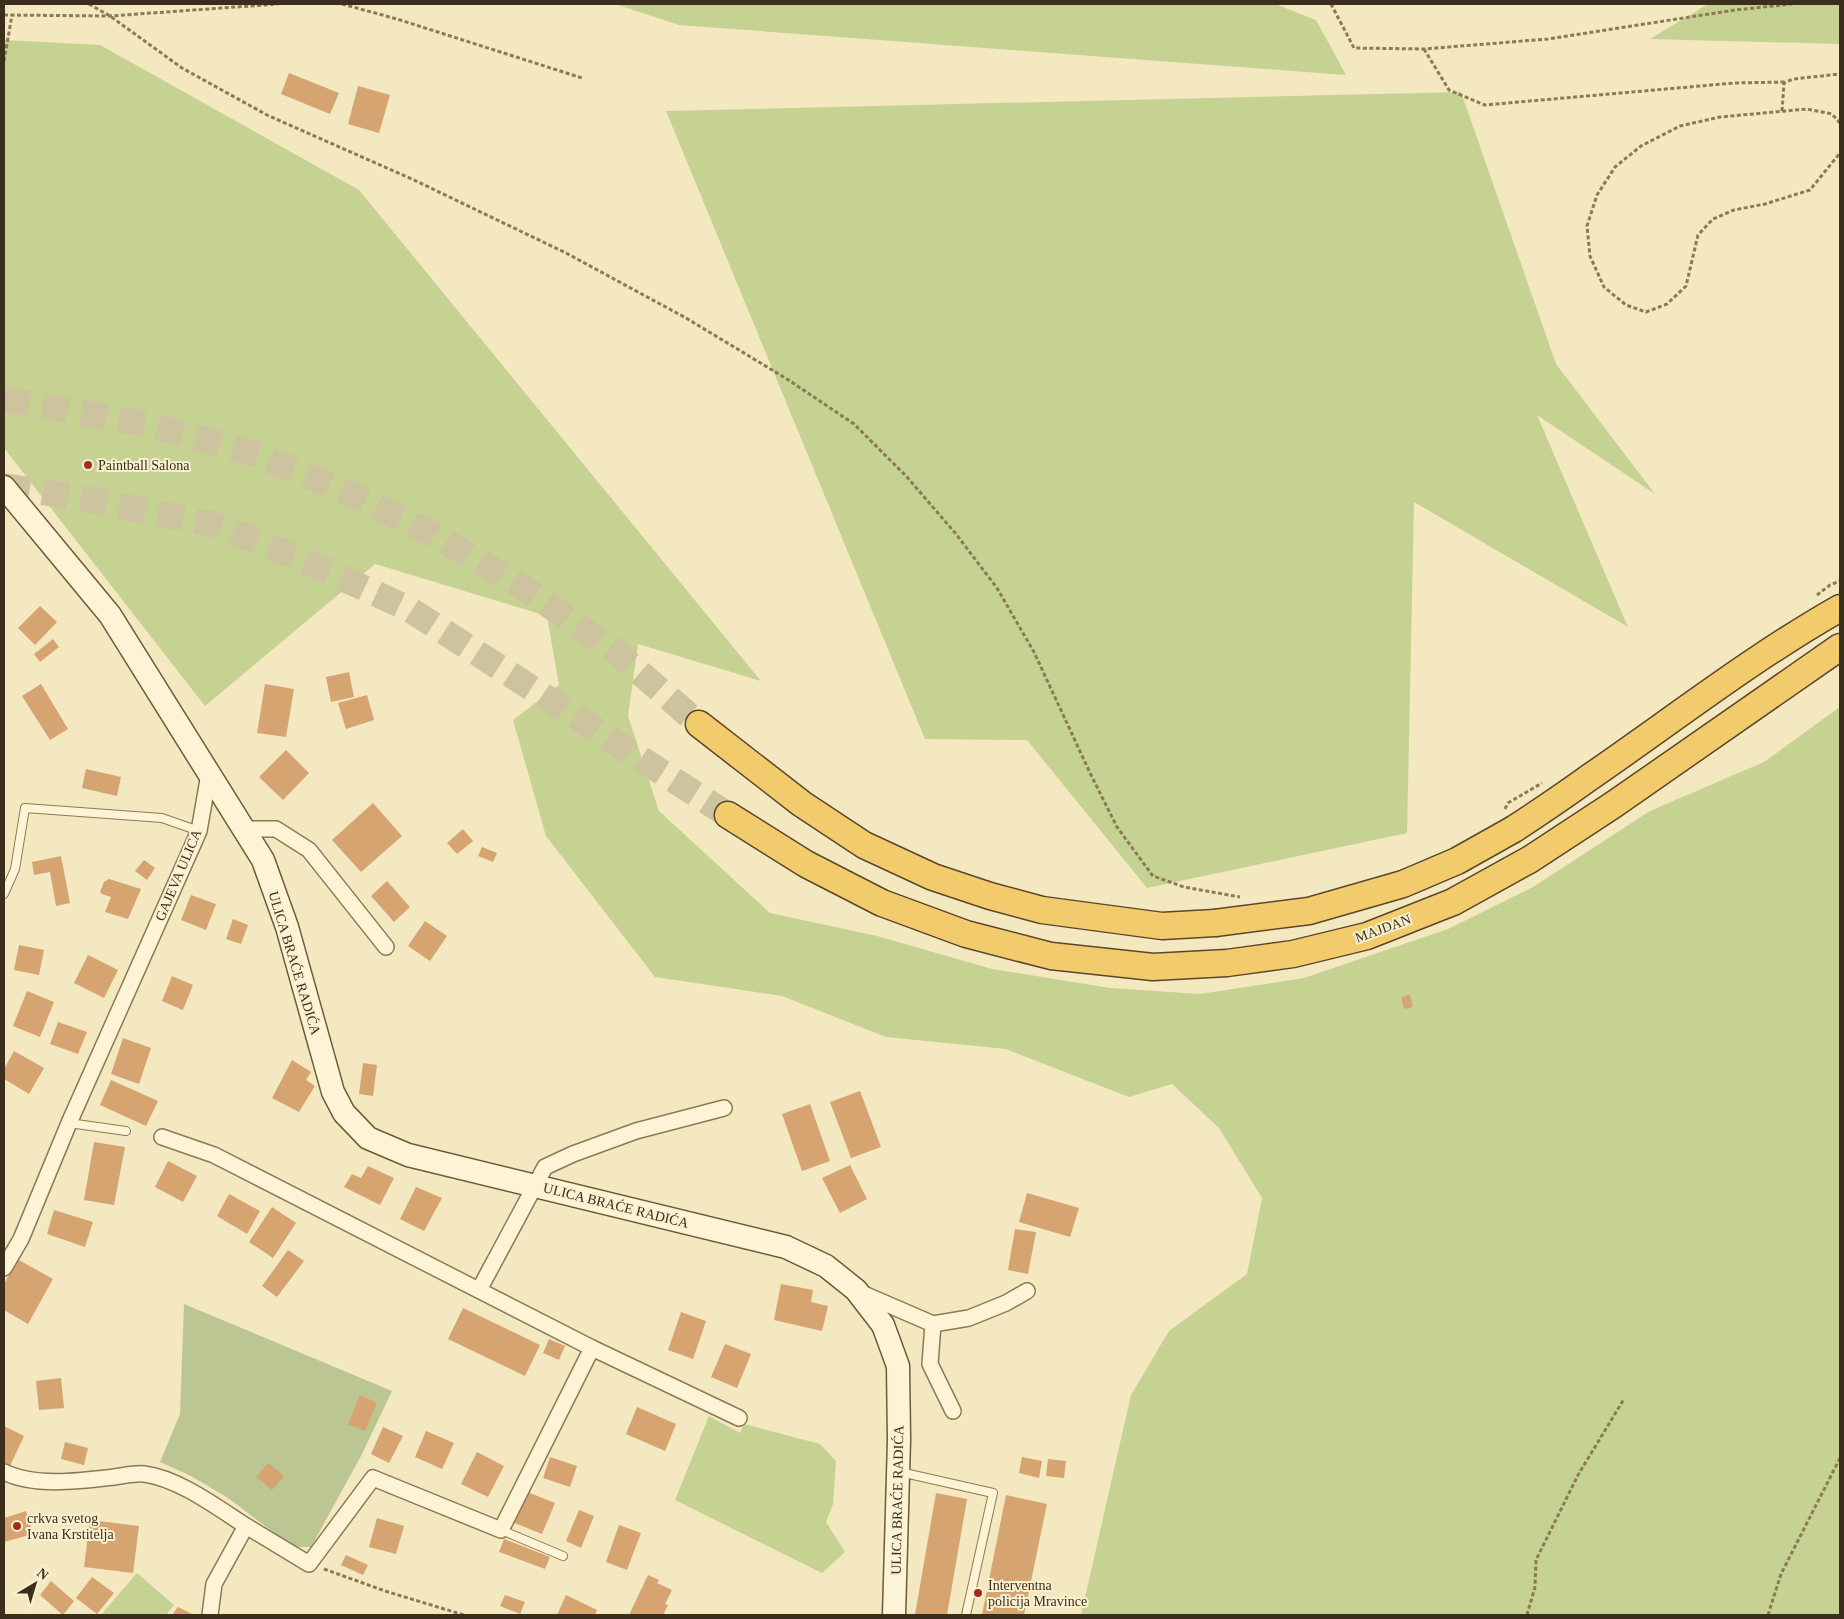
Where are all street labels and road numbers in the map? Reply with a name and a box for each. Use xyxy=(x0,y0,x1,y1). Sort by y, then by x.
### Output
street label: GAJEVA ULICA xyxy=(152,826,205,923)
street label: ULICA BRAĆE RADIĆA xyxy=(266,889,325,1038)
street label: MAJDAN xyxy=(1353,911,1413,945)
street label: ULICA BRAĆE RADIĆA xyxy=(542,1179,691,1231)
street label: ULICA BRAĆE RADIĆA xyxy=(888,1424,906,1575)

